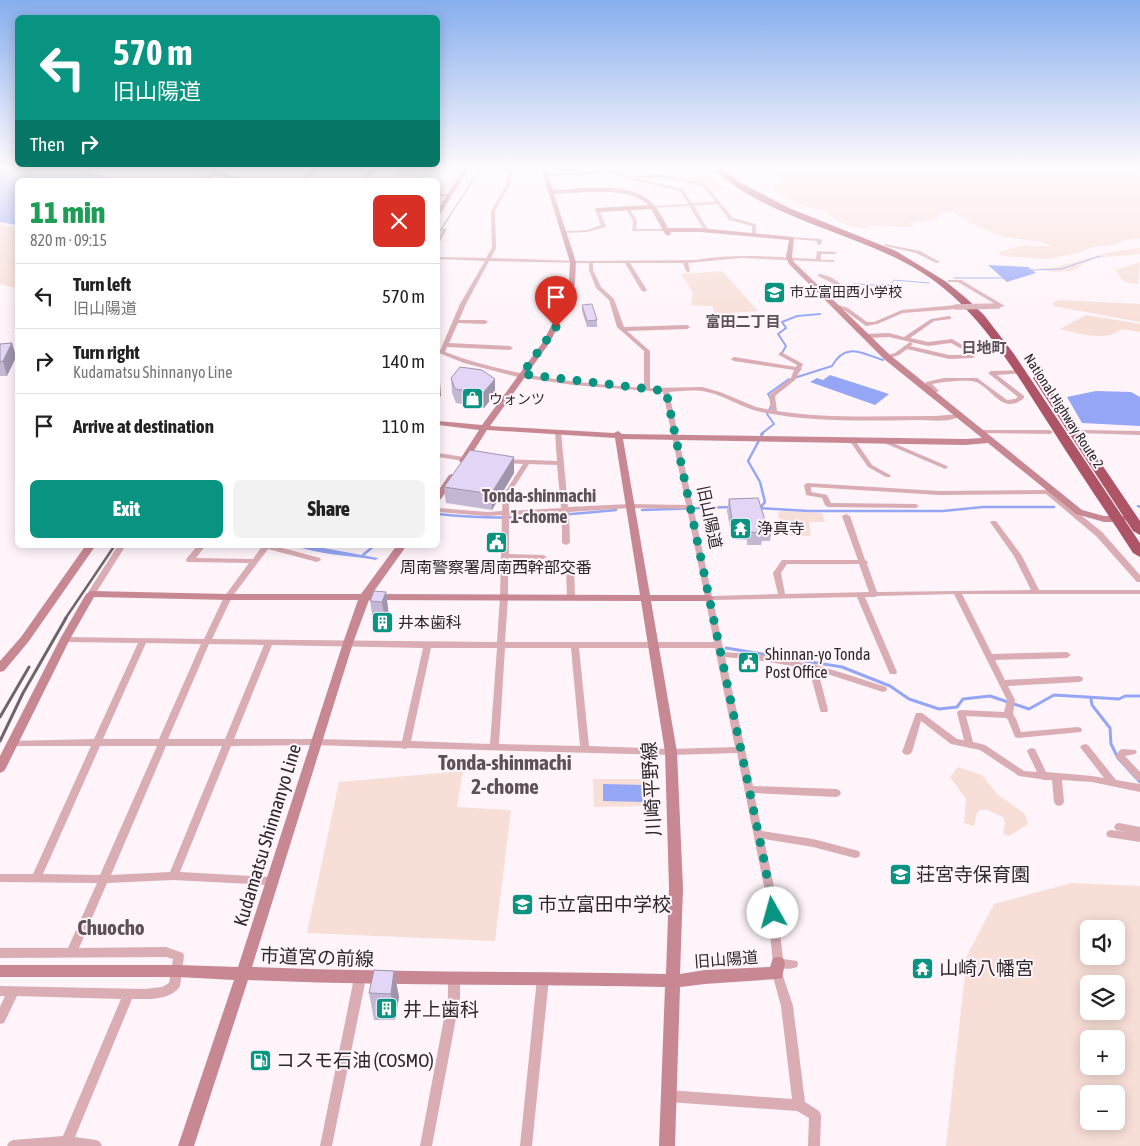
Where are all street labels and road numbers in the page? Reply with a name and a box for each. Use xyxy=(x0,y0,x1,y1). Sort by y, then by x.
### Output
street label: National Highway Route 2 xyxy=(1021,351,1107,471)
street label: 旧山陽道 xyxy=(695,484,725,550)
street label: Kudamatsu Shinnanyo Line xyxy=(229,741,305,929)
street label: 川崎平野線 xyxy=(638,741,664,837)
street label: 市道宮の前線 xyxy=(260,944,374,970)
street label: 旧山陽道 xyxy=(693,948,759,970)

